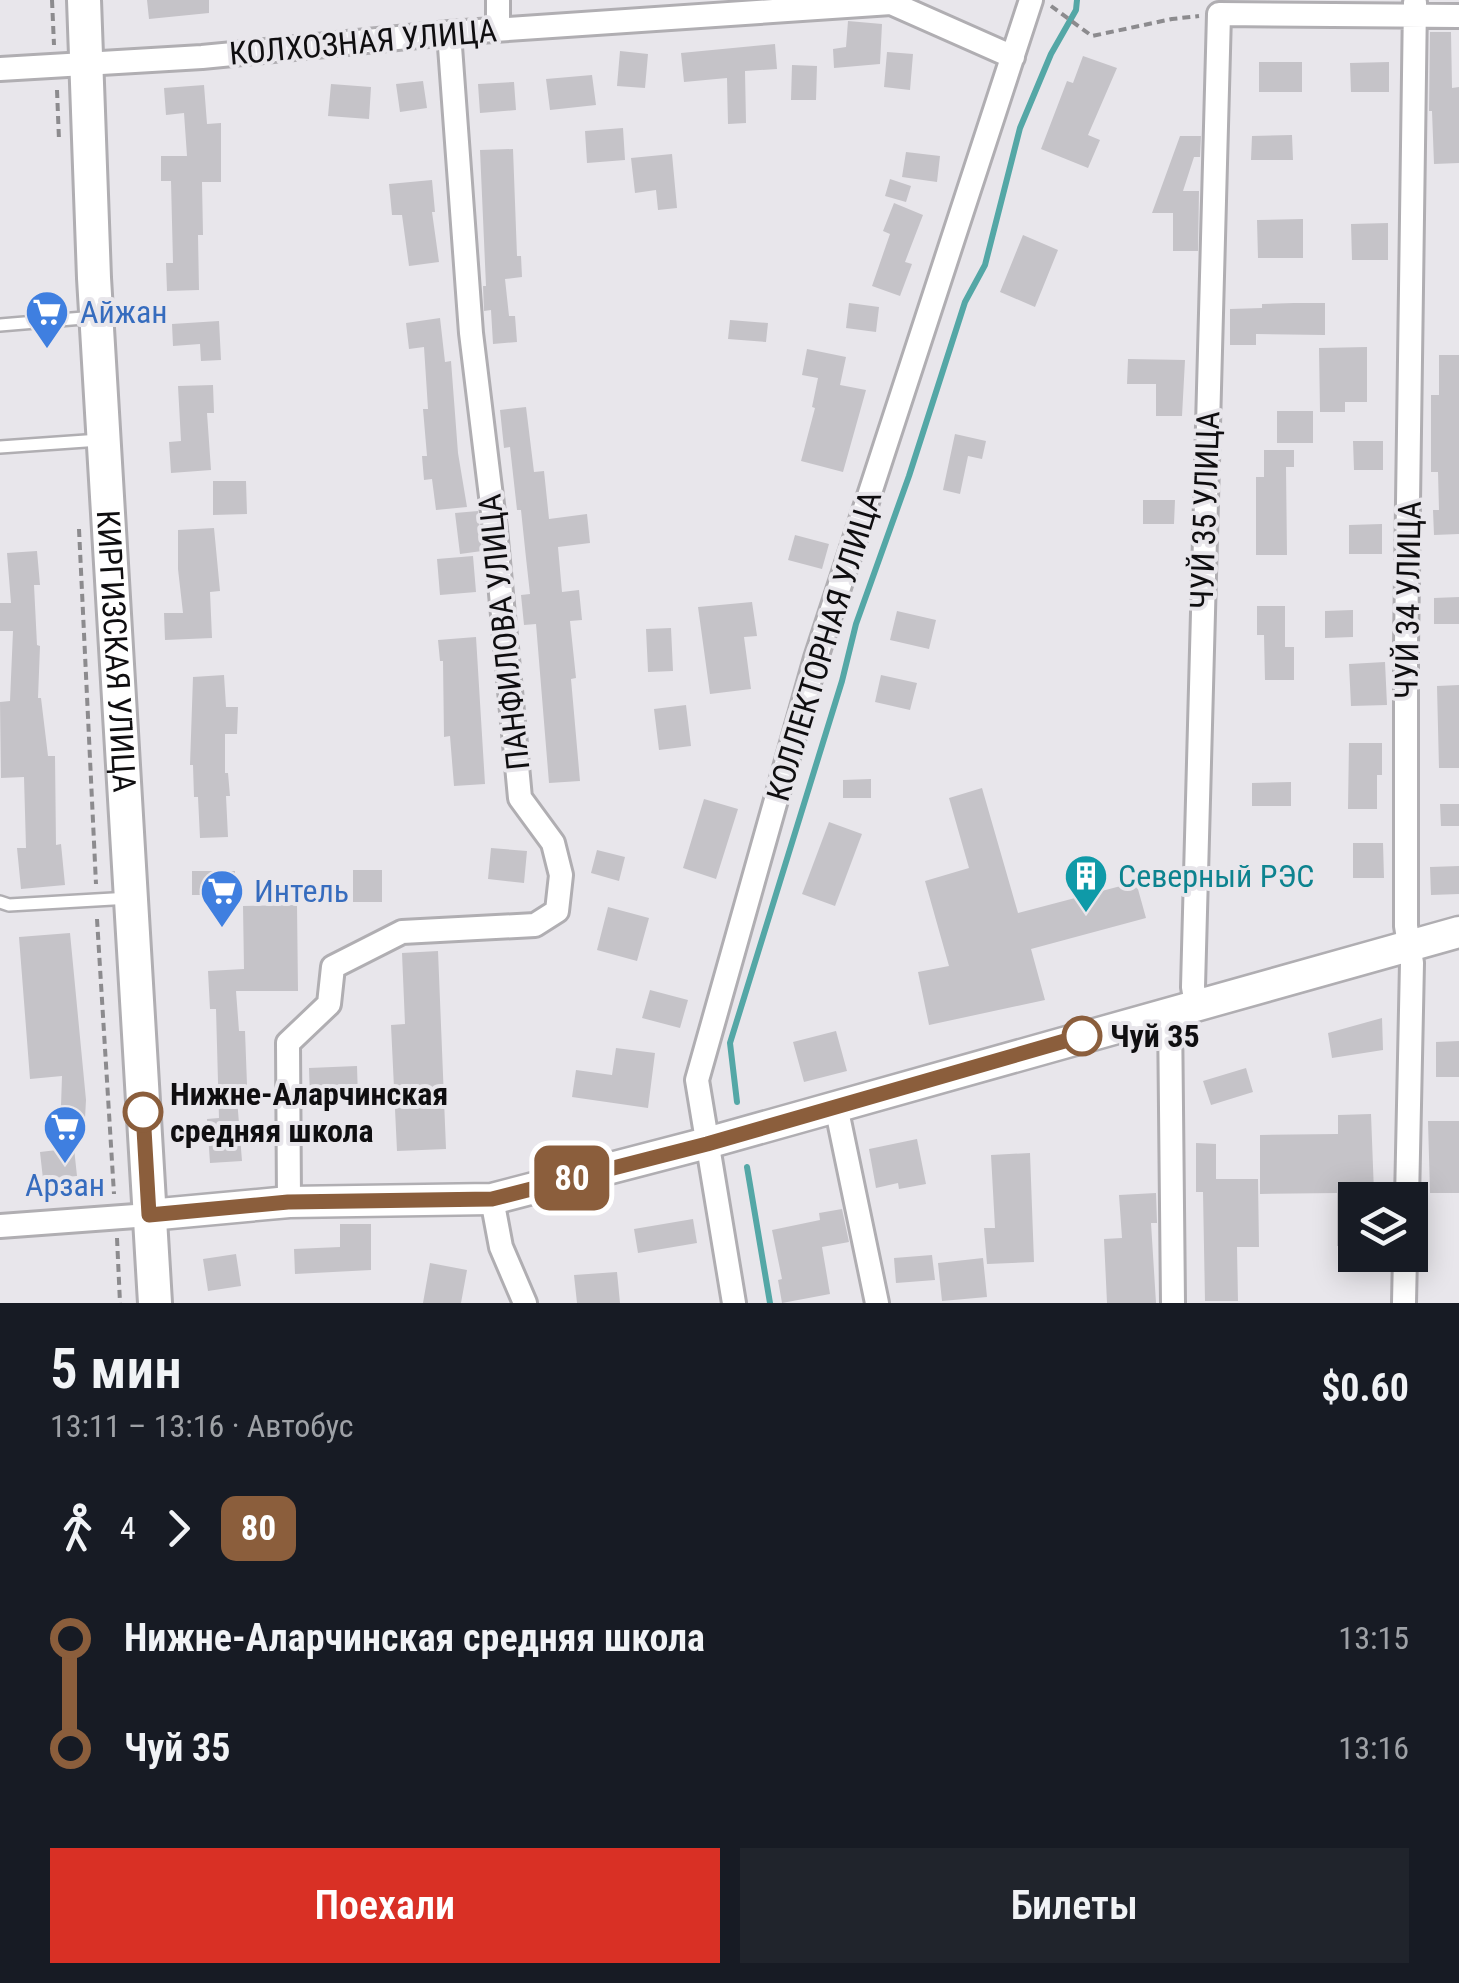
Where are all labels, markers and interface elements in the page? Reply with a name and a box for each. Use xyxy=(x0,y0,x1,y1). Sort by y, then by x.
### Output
street label: КОЛХОЗНАЯ УЛИЦА xyxy=(228,11,498,73)
supermarket icon: Айжан xyxy=(24,289,70,350)
place label: Айжан xyxy=(80,293,168,331)
street label: ЧУЙ 35 УЛИЦА xyxy=(1183,410,1227,610)
street label: КОЛЛЕКТОРНАЯ УЛИЦА xyxy=(759,486,889,806)
street label: ПАНФИЛОВА УЛИЦА xyxy=(471,492,537,772)
street label: ЧУЙ 34 УЛИЦА xyxy=(1387,501,1429,699)
street label: КИРГИЗСКАЯ УЛИЦА xyxy=(89,509,144,793)
building icon: Северный РЭС xyxy=(1063,853,1109,914)
place label: Северный РЭС xyxy=(1118,857,1314,895)
supermarket icon: Интель xyxy=(199,868,245,929)
place label: Интель xyxy=(254,872,349,910)
marker: Чуй 35 xyxy=(1063,1017,1101,1055)
place label: Чуй 35 xyxy=(1110,1017,1200,1055)
place label: Нижне-Аларчинская средняя школа xyxy=(170,1075,448,1150)
marker: Нижне-Аларчинская средняя школа xyxy=(124,1093,162,1131)
supermarket icon: Арзан xyxy=(42,1104,88,1165)
line badge: 80 xyxy=(527,1146,617,1210)
text: 80 xyxy=(554,1158,590,1199)
place label: Арзан xyxy=(25,1166,105,1204)
map controls xyxy=(1338,1182,1428,1272)
button: layers xyxy=(1338,1182,1428,1272)
text: 5 мин xyxy=(50,1337,182,1401)
text: $0.60 xyxy=(1321,1366,1409,1410)
text: 13:11 – 13:16 · Автобус xyxy=(50,1407,354,1445)
icon: walk xyxy=(50,1501,105,1556)
icon: forward xyxy=(151,1501,206,1556)
text: 80 xyxy=(241,1508,276,1549)
text: 4 xyxy=(120,1509,136,1547)
text: Нижне-Аларчинская средняя школа xyxy=(124,1616,705,1660)
text: 13:15 xyxy=(1338,1619,1409,1657)
text: Чуй 35 xyxy=(124,1726,230,1770)
text: 13:16 xyxy=(1338,1729,1409,1767)
button: Поехали xyxy=(50,1848,720,1963)
button: Билеты xyxy=(740,1848,1409,1963)

